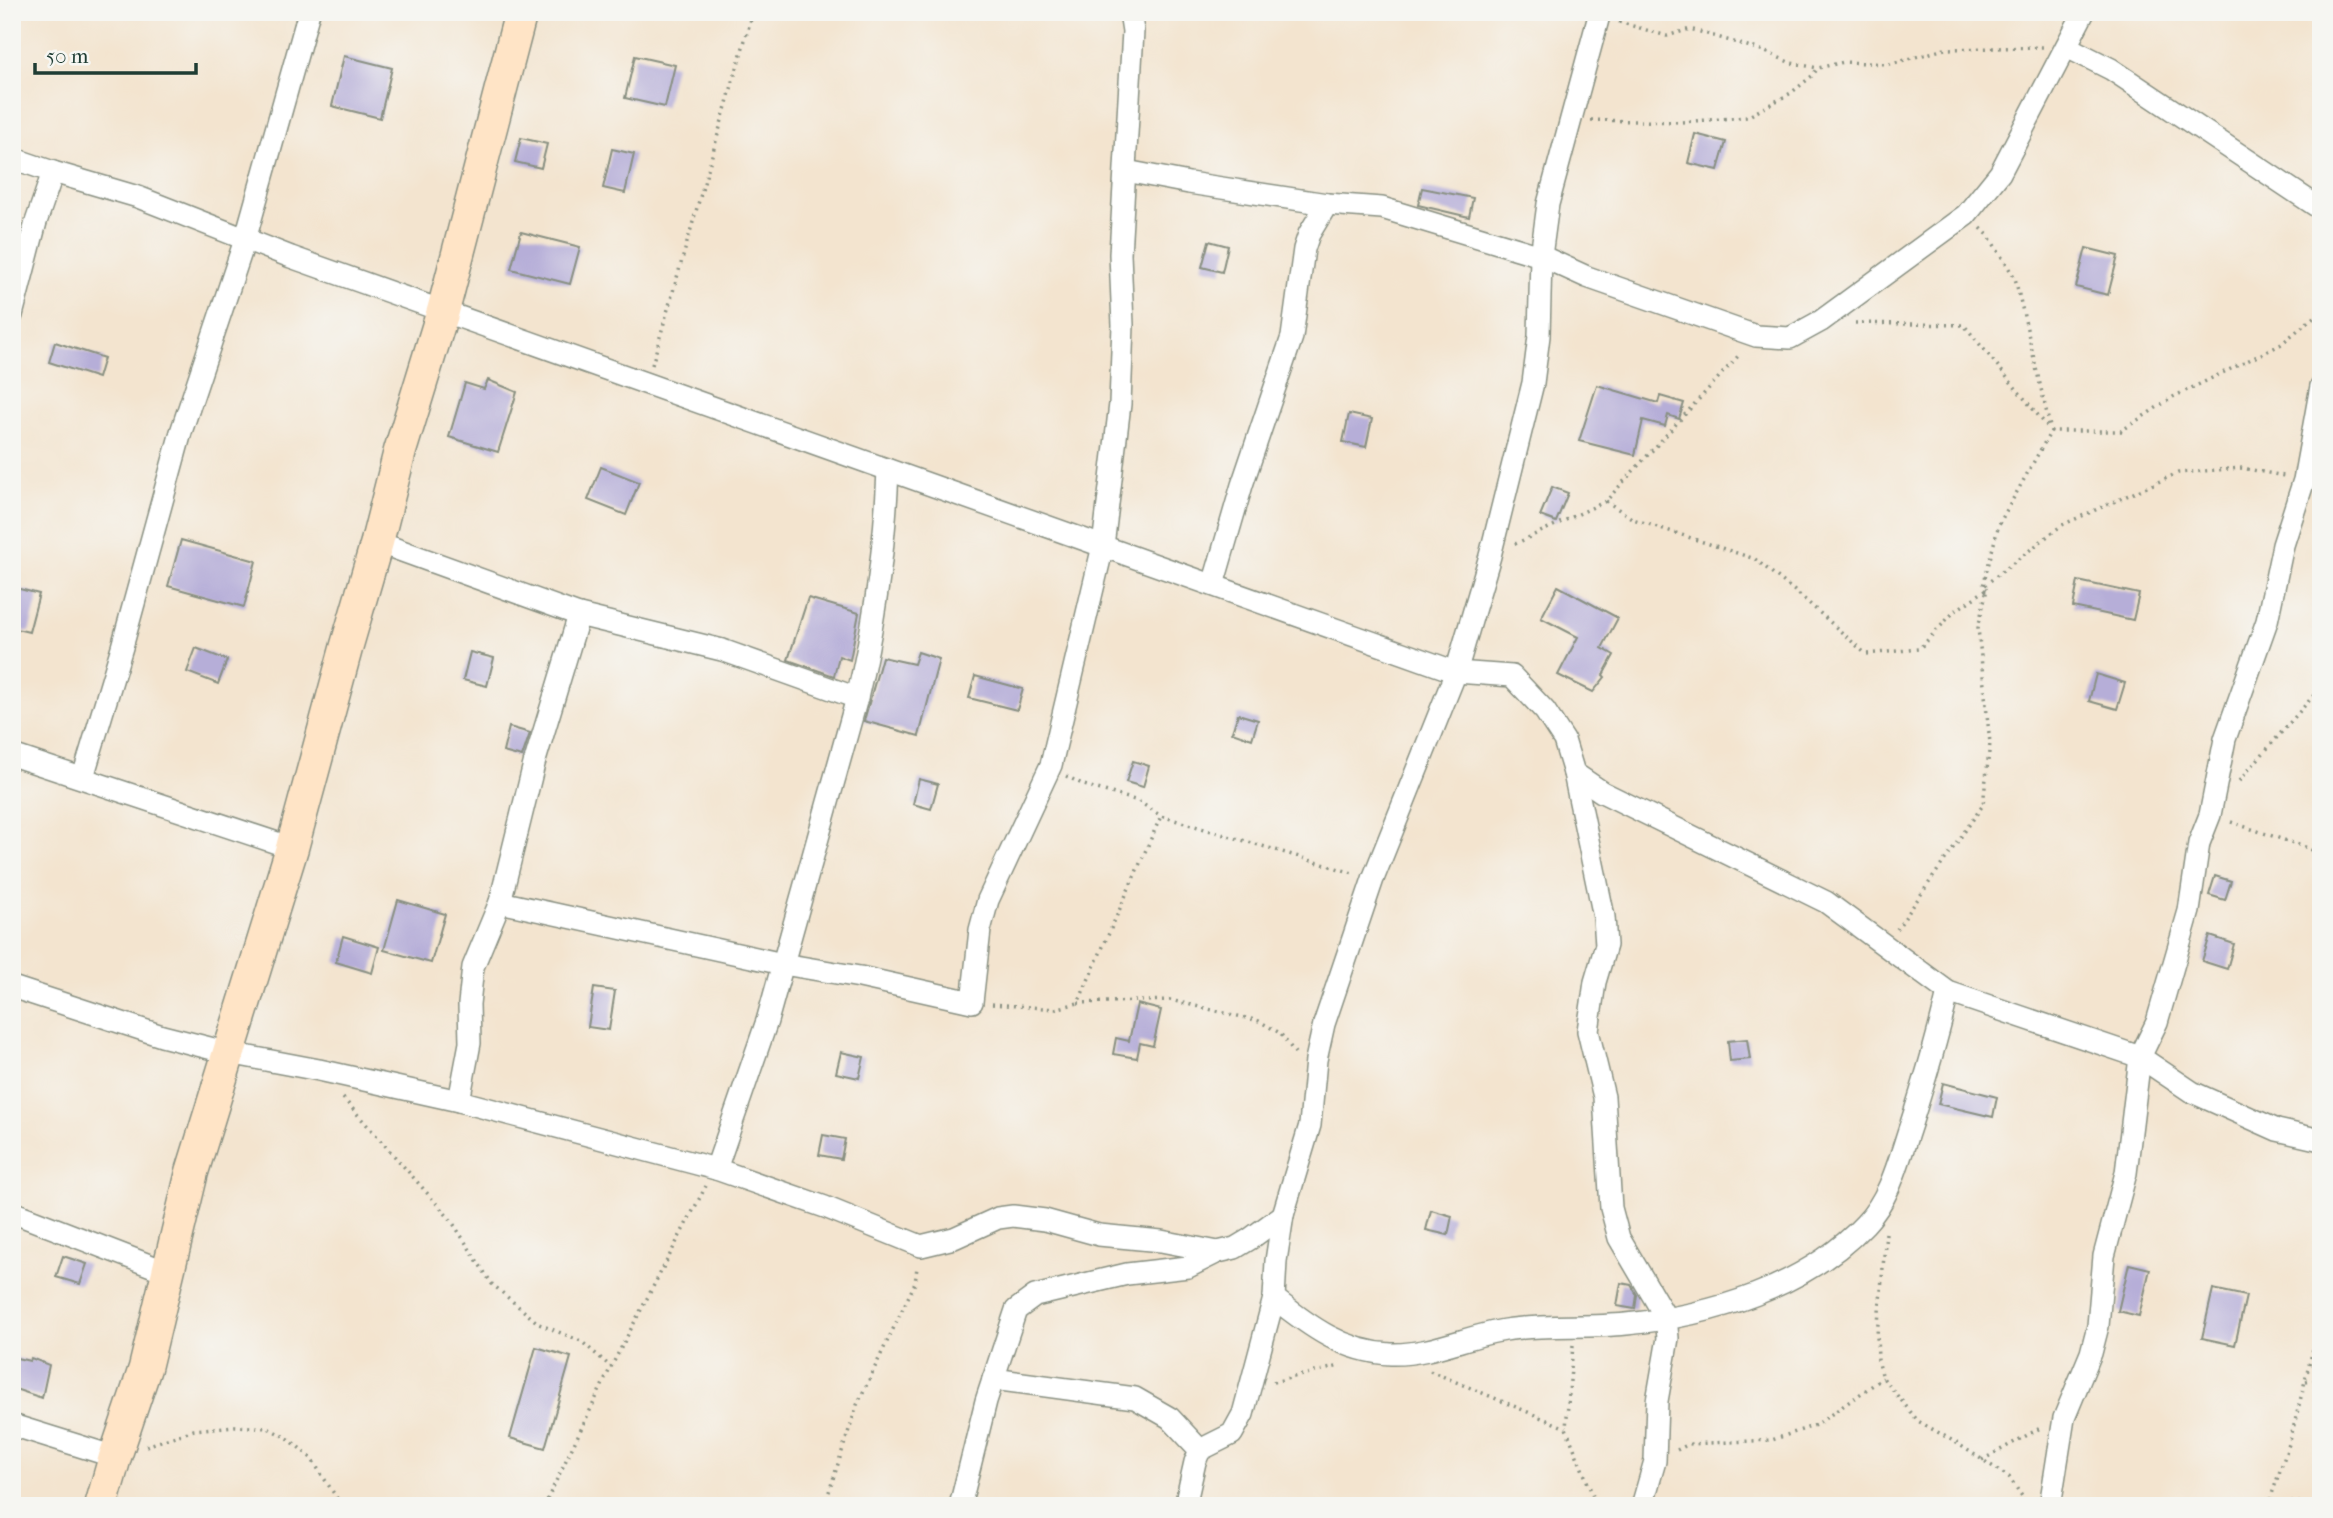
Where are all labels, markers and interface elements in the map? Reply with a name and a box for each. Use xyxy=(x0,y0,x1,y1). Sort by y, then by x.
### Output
scale bar xyxy=(35,32,196,76)
text: 50 m xyxy=(46,44,89,68)

